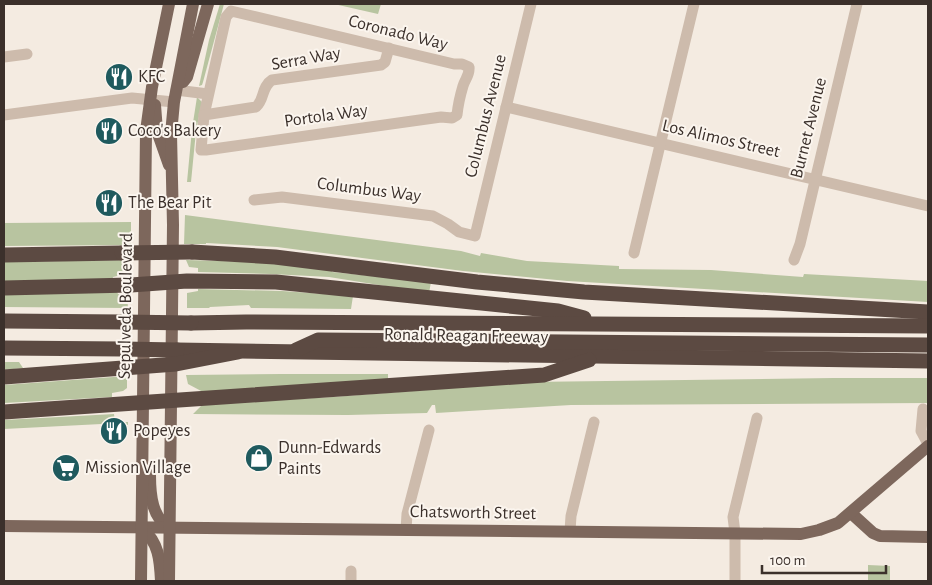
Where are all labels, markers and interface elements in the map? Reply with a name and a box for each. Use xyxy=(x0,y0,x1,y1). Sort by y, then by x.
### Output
street label: Coronado Way xyxy=(346,12,450,54)
street label: Serra Way xyxy=(270,44,342,74)
street label: Columbus Avenue xyxy=(462,53,510,179)
restaurant icon: KFC xyxy=(104,62,134,92)
place label: KFC xyxy=(138,68,165,86)
street label: Burnet Avenue xyxy=(788,76,830,180)
street label: Portola Way xyxy=(283,101,369,131)
restaurant icon: Coco's Bakery xyxy=(94,116,124,146)
street label: Los Alimos Street xyxy=(660,117,782,161)
place label: Coco's Bakery xyxy=(128,122,221,140)
street label: Columbus Way xyxy=(316,175,422,205)
restaurant icon: The Bear Pit xyxy=(94,188,124,218)
place label: The Bear Pit xyxy=(128,194,212,212)
street label: Sepulveda Boulevard xyxy=(116,233,136,379)
street label: Ronald Reagan Freeway xyxy=(384,326,549,346)
restaurant icon: Popeyes xyxy=(99,416,129,446)
place label: Popeyes xyxy=(133,422,190,440)
place label: Dunn-Edwards Paints xyxy=(278,439,381,478)
shop icon: Dunn-Edwards Paints xyxy=(244,443,274,473)
supermarket icon: Mission Village xyxy=(51,453,81,483)
place label: Mission Village xyxy=(85,459,191,477)
street label: Chatsworth Street xyxy=(410,503,537,523)
scale bar xyxy=(762,542,886,574)
text: 100 m xyxy=(770,553,805,568)

